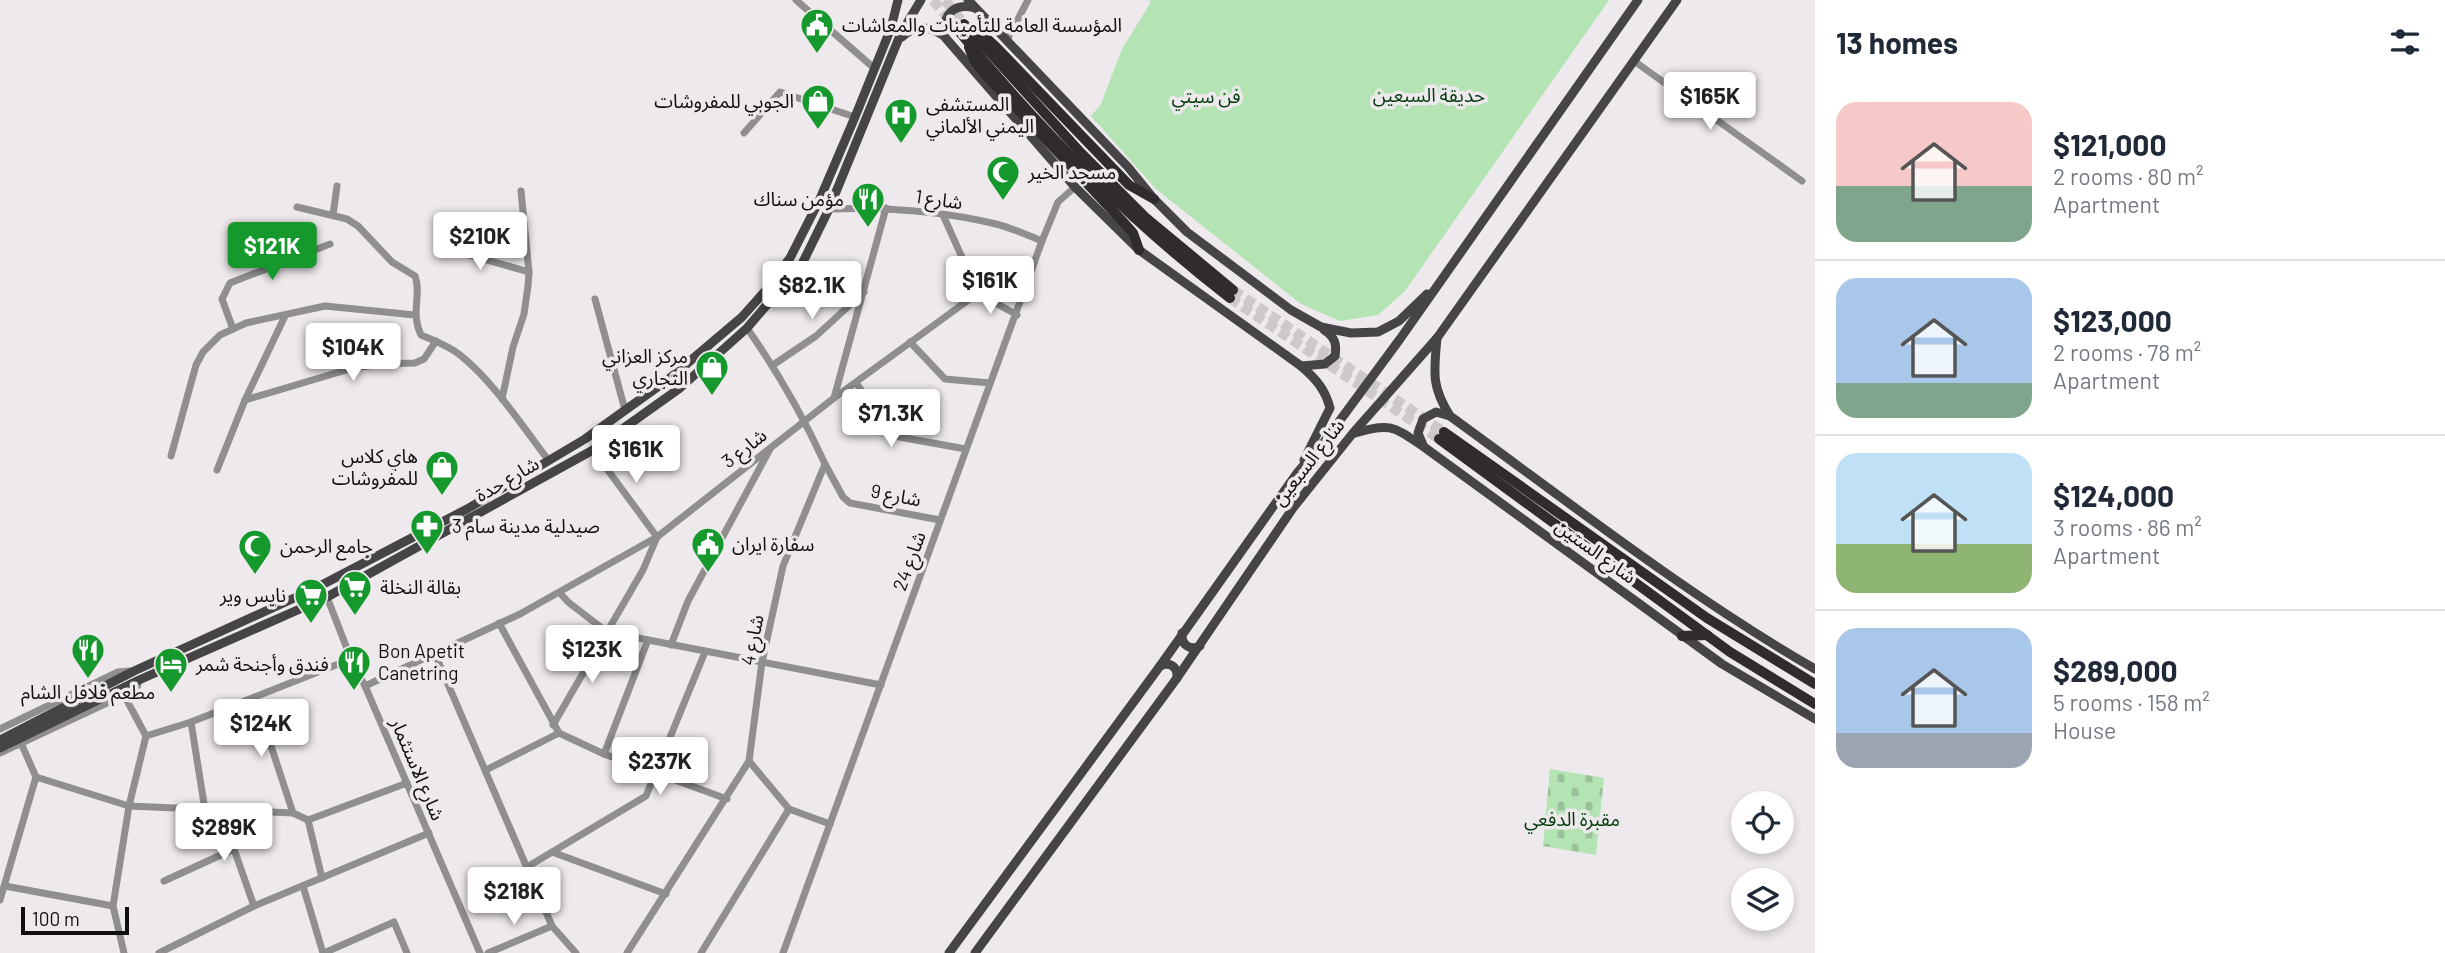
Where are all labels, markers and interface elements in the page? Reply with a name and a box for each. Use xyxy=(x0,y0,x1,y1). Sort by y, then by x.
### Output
public building icon: المؤسسة العامة للتأمينات والمعاشات xyxy=(798,6,836,55)
place label: المؤسسة العامة للتأمينات والمعاشات xyxy=(842,13,1122,37)
icon: filters xyxy=(2386,23,2424,61)
text: 13 homes xyxy=(1836,24,1958,60)
pin: $165K xyxy=(1661,72,1759,132)
text: $165K xyxy=(1680,81,1740,109)
shop icon: الجوبي للمفروشات xyxy=(799,82,837,131)
park label: حديقة السبعين xyxy=(1373,83,1485,107)
park label: فن سيتي xyxy=(1171,84,1241,111)
place label: الجوبي للمفروشات xyxy=(654,89,794,116)
place label: المستشفى اليمني الألماني xyxy=(926,92,1034,141)
hospital icon: المستشفى اليمني الألماني xyxy=(882,96,920,145)
text: $121,000 xyxy=(2053,126,2167,162)
icon: home xyxy=(1892,130,1976,214)
mosque icon: مسجد الخير xyxy=(984,153,1022,202)
place label: مسجد الخير xyxy=(1027,160,1116,184)
text: 2 rooms · 80 m² xyxy=(2053,162,2203,190)
restaurant icon: مؤمن سناك xyxy=(849,180,887,229)
street label: شارع 1 xyxy=(914,184,964,216)
place label: مؤمن سناك xyxy=(754,187,844,211)
text: Apartment xyxy=(2053,190,2160,218)
pin: $210K xyxy=(431,212,529,272)
text: $210K xyxy=(449,221,511,249)
pin: $121K xyxy=(223,222,321,282)
text: $121K xyxy=(244,231,300,259)
pin: $161K xyxy=(941,256,1039,316)
pin: $82.1K xyxy=(755,262,869,321)
text: $161K xyxy=(962,265,1018,293)
text: $82.1K xyxy=(778,270,846,298)
text: $123,000 xyxy=(2053,302,2172,338)
icon: home xyxy=(1892,306,1976,390)
pin: $104K xyxy=(304,324,402,383)
text: $104K xyxy=(322,332,384,360)
text: 2 rooms · 78 m² xyxy=(2053,338,2201,366)
place label: مركز العزاني التجاري xyxy=(602,344,688,393)
shop icon: مركز العزاني التجاري xyxy=(693,348,731,397)
text: Apartment xyxy=(2053,366,2160,394)
pin: $71.3K xyxy=(834,390,948,449)
text: $71.3K xyxy=(858,398,924,426)
street label: شارع السبعين xyxy=(1267,414,1351,512)
street label: شارع 3 xyxy=(717,423,773,475)
pin: $161K xyxy=(587,426,685,485)
text: $161K xyxy=(608,434,664,462)
place label: هاي كلاس للمفروشات xyxy=(332,444,418,490)
shop icon: هاي كلاس للمفروشات xyxy=(423,448,461,497)
street label: شارع حدة xyxy=(471,451,544,509)
text: $124,000 xyxy=(2053,477,2174,513)
street label: شارع 9 xyxy=(868,478,923,514)
icon: home xyxy=(1892,481,1976,565)
pharmacy icon: صيدلية مدينة سام 3 xyxy=(408,507,446,556)
text: 3 rooms · 86 m² xyxy=(2053,513,2202,541)
place label: صيدلية مدينة سام 3 xyxy=(452,514,600,541)
street label: شارع الستين xyxy=(1550,514,1641,590)
public building icon: سفارة ايران xyxy=(689,525,727,574)
mosque icon: جامع الرحمن xyxy=(236,527,274,576)
street label: شارع 24 xyxy=(887,528,933,595)
place label: سفارة ايران xyxy=(732,532,814,556)
place label: جامع الرحمن xyxy=(280,534,373,561)
text: Apartment xyxy=(2053,541,2160,569)
supermarket icon: بقالة النخلة xyxy=(336,568,374,617)
place label: بقالة النخلة xyxy=(380,575,461,598)
supermarket icon: نايس وير xyxy=(292,576,330,625)
place label: نايس وير xyxy=(219,583,286,607)
street label: شارع 4 xyxy=(735,613,771,668)
pin: $123K xyxy=(543,626,641,685)
restaurant icon: مطعم فلافل الشام xyxy=(69,631,107,680)
text: $123K xyxy=(562,634,622,662)
place label: Bon Apetit Canetring xyxy=(378,639,465,684)
restaurant icon: Bon Apetit Canetring xyxy=(335,643,373,692)
hotel icon: فندق وأجنحة شمر xyxy=(152,645,190,694)
place label: فندق وأجنحة شمر xyxy=(195,652,329,676)
text: $289,000 xyxy=(2053,652,2178,688)
icon: home xyxy=(1892,656,1976,740)
place label: مطعم فلافل الشام xyxy=(21,680,155,707)
text: 5 rooms · 158 m² xyxy=(2053,688,2210,716)
pin: $124K xyxy=(212,700,310,759)
text: $124K xyxy=(230,708,292,736)
street label: شارع الاستثمار xyxy=(383,713,450,825)
text: House xyxy=(2053,716,2116,744)
pin: $237K xyxy=(611,738,709,797)
text: $237K xyxy=(628,746,692,774)
map controls xyxy=(1731,791,1794,931)
button: locate xyxy=(1731,791,1794,854)
pin: $289K xyxy=(175,804,273,863)
park label: مقبرة الدفعي xyxy=(1524,807,1620,834)
text: $289K xyxy=(191,812,257,840)
pin: $218K xyxy=(465,867,563,927)
button: layers xyxy=(1731,868,1794,931)
text: $218K xyxy=(484,876,544,904)
scale bar xyxy=(21,904,130,936)
text: 100 m xyxy=(32,907,80,930)

